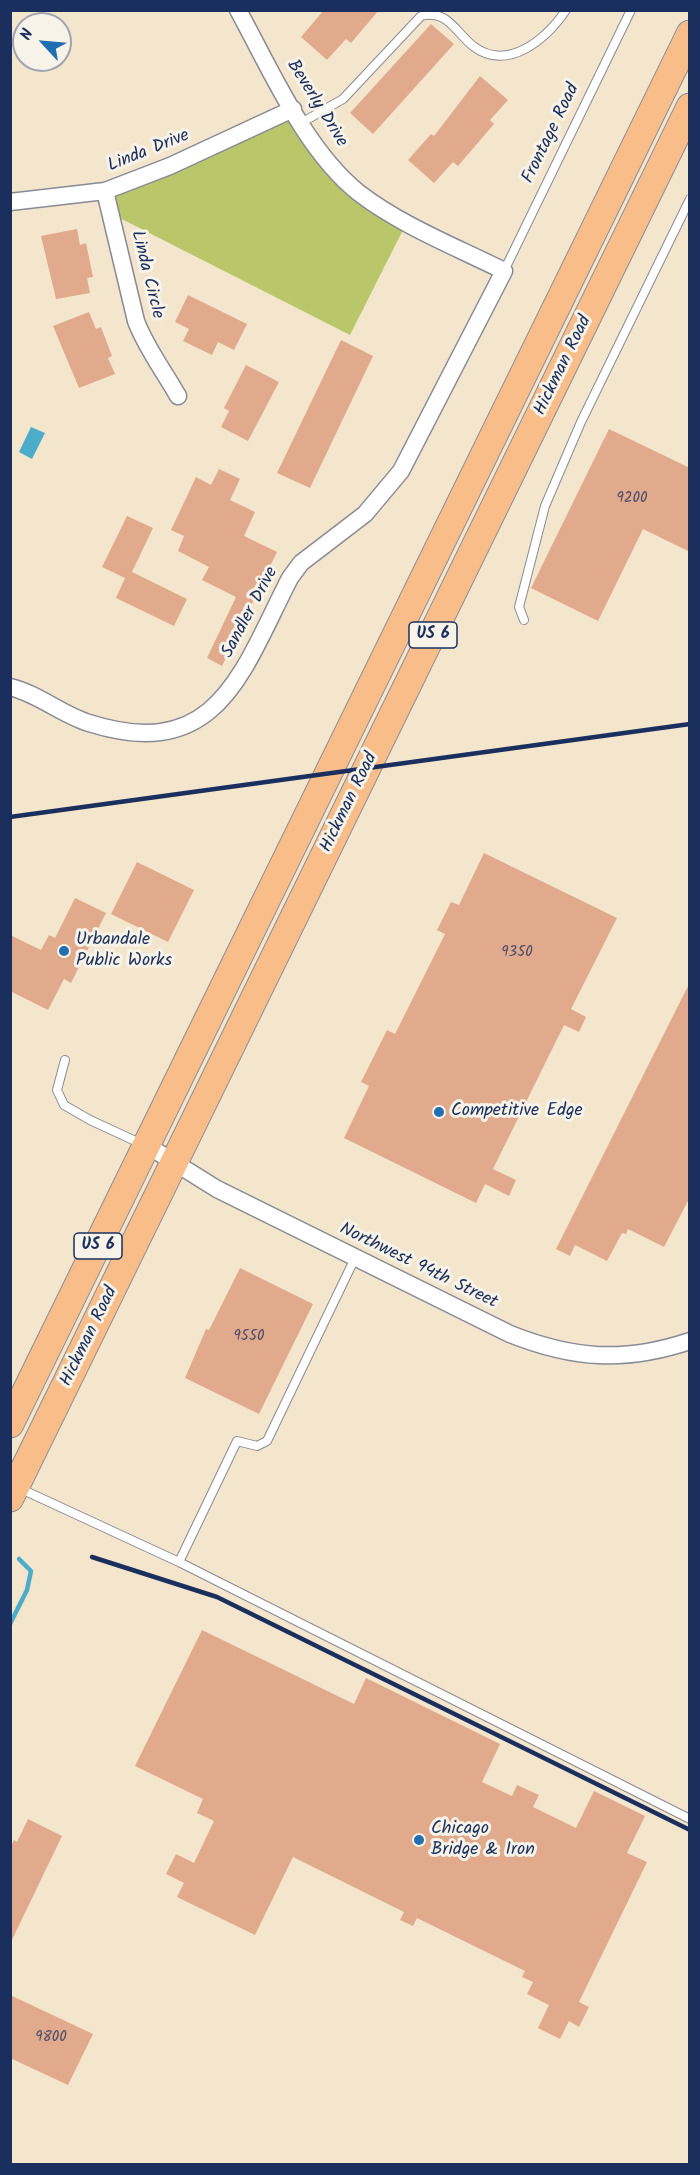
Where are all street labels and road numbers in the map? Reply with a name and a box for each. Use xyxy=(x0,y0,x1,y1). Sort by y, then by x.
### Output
street label: Beverly Drive xyxy=(281,56,351,152)
street label: Frontage Road xyxy=(519,81,585,187)
street label: Linda Drive xyxy=(105,126,193,178)
street label: Linda Circle xyxy=(125,229,167,321)
street label: Hickman Road xyxy=(531,313,597,419)
street label: Sandler Drive xyxy=(218,564,284,662)
road number: US 6 xyxy=(409,622,457,648)
street label: Hickman Road xyxy=(317,750,383,856)
street label: Northwest 94th Street xyxy=(335,1219,501,1315)
road number: US 6 xyxy=(74,1233,122,1259)
street label: Hickman Road xyxy=(57,1284,123,1390)

